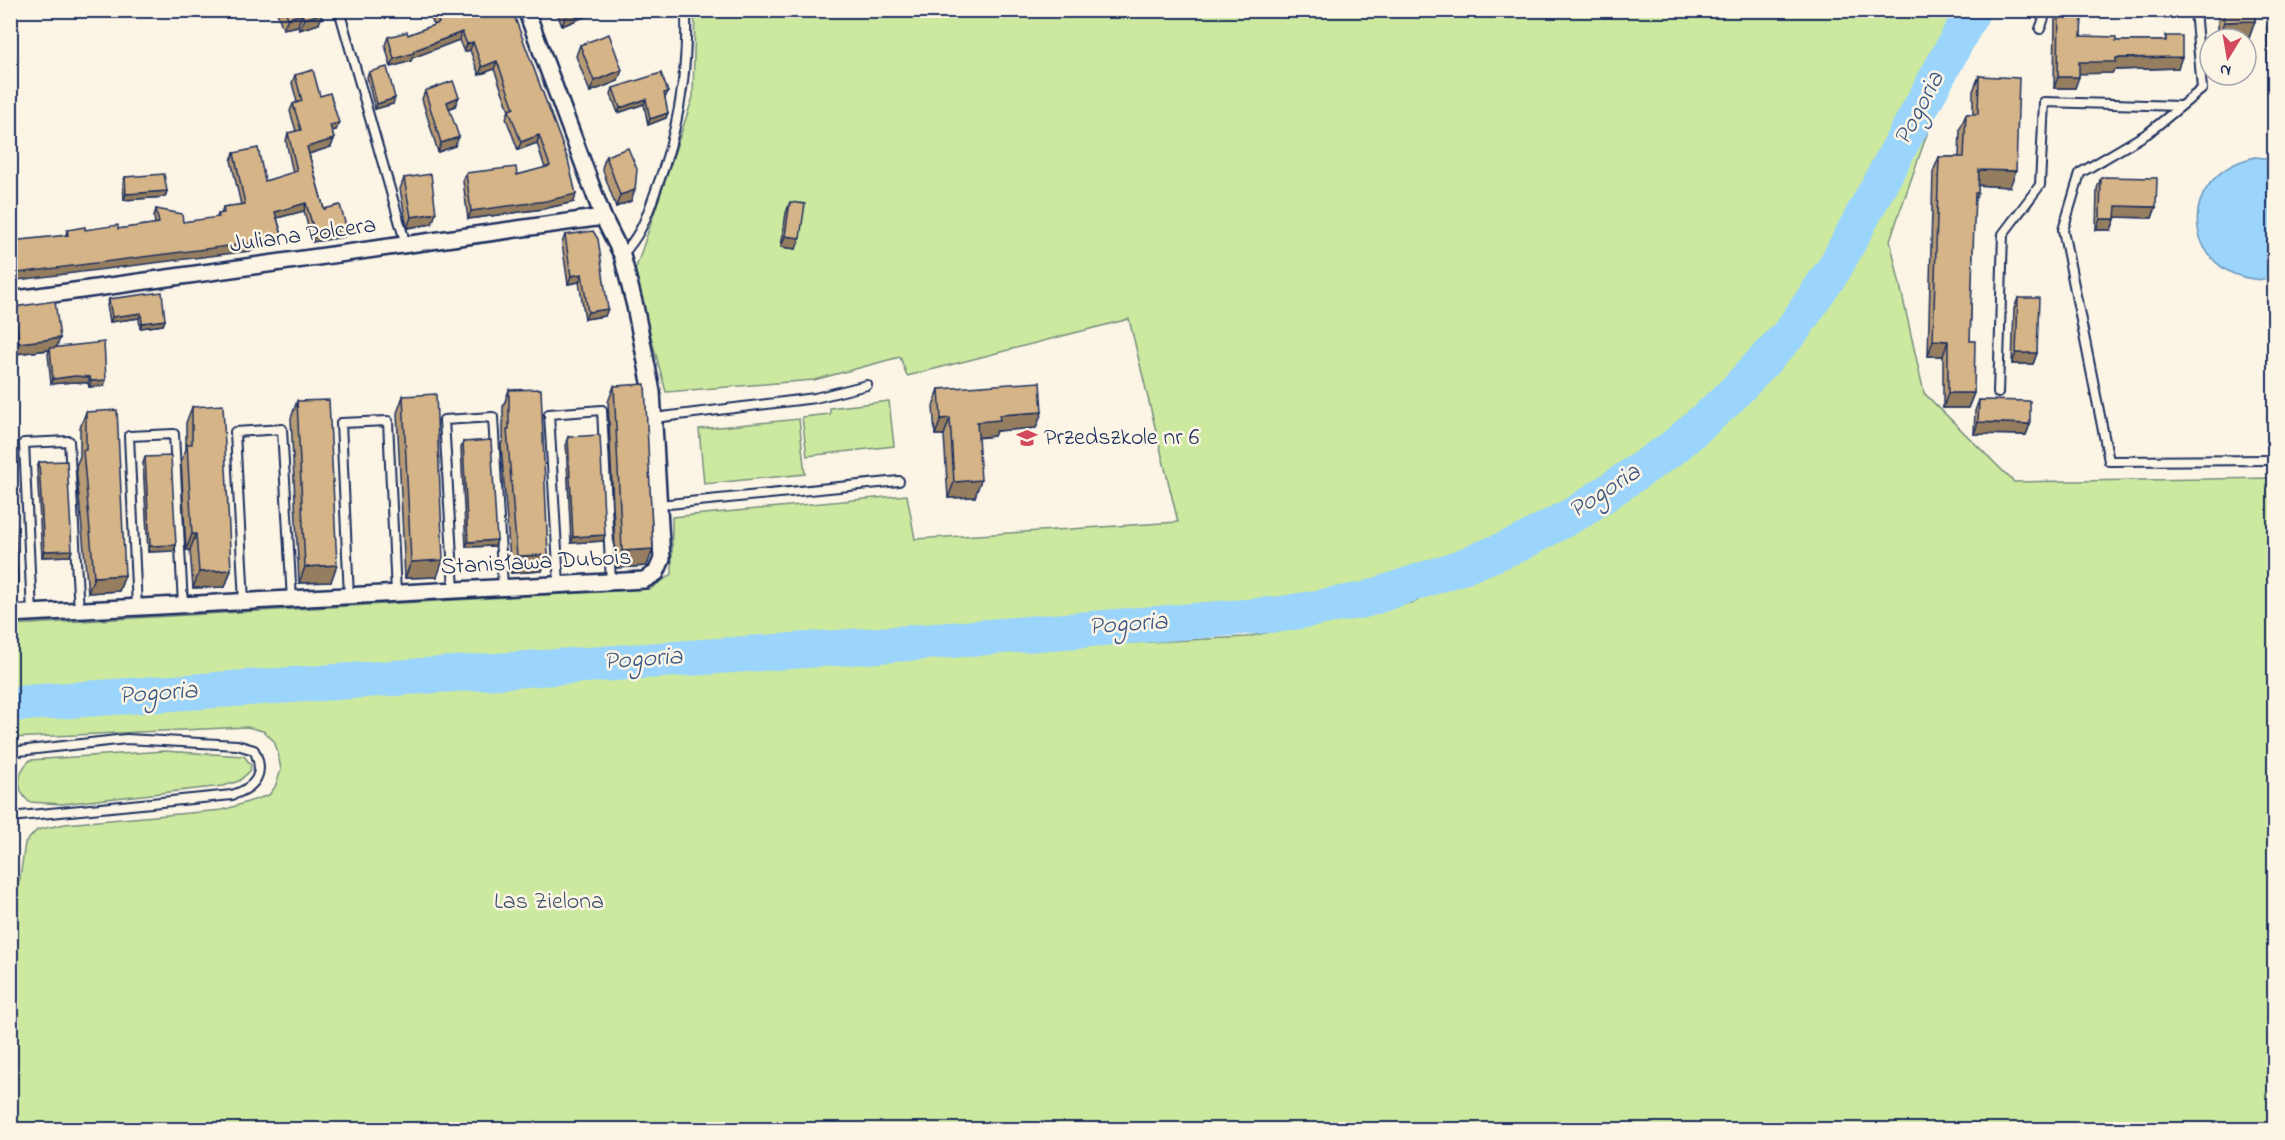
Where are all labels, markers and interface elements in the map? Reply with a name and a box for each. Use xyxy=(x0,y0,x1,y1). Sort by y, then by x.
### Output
north arrow xyxy=(2198,27,2258,87)
text: N xyxy=(2218,57,2233,83)
water label: Pogoria xyxy=(1885,64,1956,153)
street label: Juliana Polcera xyxy=(228,208,378,264)
place label: Przedszkole nr 6 xyxy=(1044,421,1200,456)
school or university icon: Przedszkole nr 6 xyxy=(1015,426,1039,450)
water label: Pogoria xyxy=(1562,454,1649,529)
street label: Stanisława Dubois xyxy=(440,541,632,585)
water label: Pogoria xyxy=(1087,603,1170,647)
water label: Pogoria xyxy=(602,638,685,682)
water label: Pogoria xyxy=(117,672,200,716)
park label: Las Zielona xyxy=(494,885,604,920)

